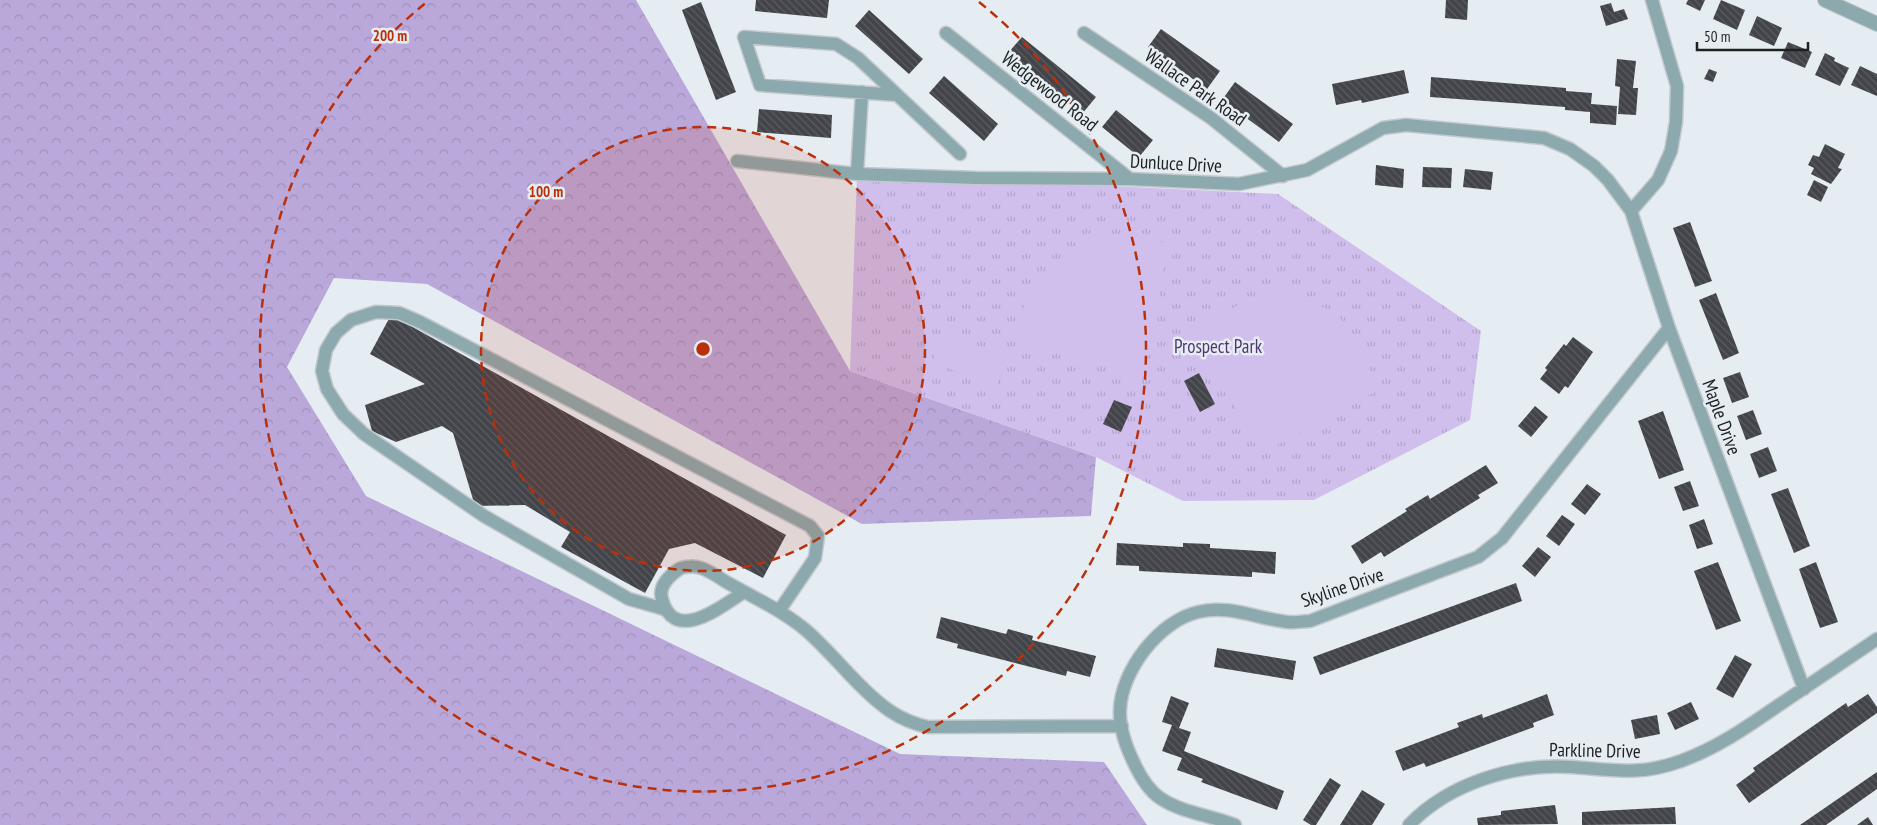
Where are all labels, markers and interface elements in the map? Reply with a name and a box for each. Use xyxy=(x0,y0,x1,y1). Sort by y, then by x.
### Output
scale bar xyxy=(1697,20,1808,52)
text: 200 m xyxy=(373,26,407,45)
text: 50 m xyxy=(1704,27,1730,46)
street label: Wallace Park Road xyxy=(1140,43,1252,131)
street label: Wedgewood Road xyxy=(997,46,1103,136)
street label: Dunluce Drive xyxy=(1129,149,1223,177)
text: 100 m xyxy=(529,182,563,201)
park label: Prospect Park xyxy=(1174,334,1263,358)
centre of rings xyxy=(694,340,712,358)
street label: Maple Drive xyxy=(1697,376,1747,458)
street label: Skyline Drive xyxy=(1297,562,1387,612)
street label: Parkline Drive xyxy=(1549,737,1641,763)

